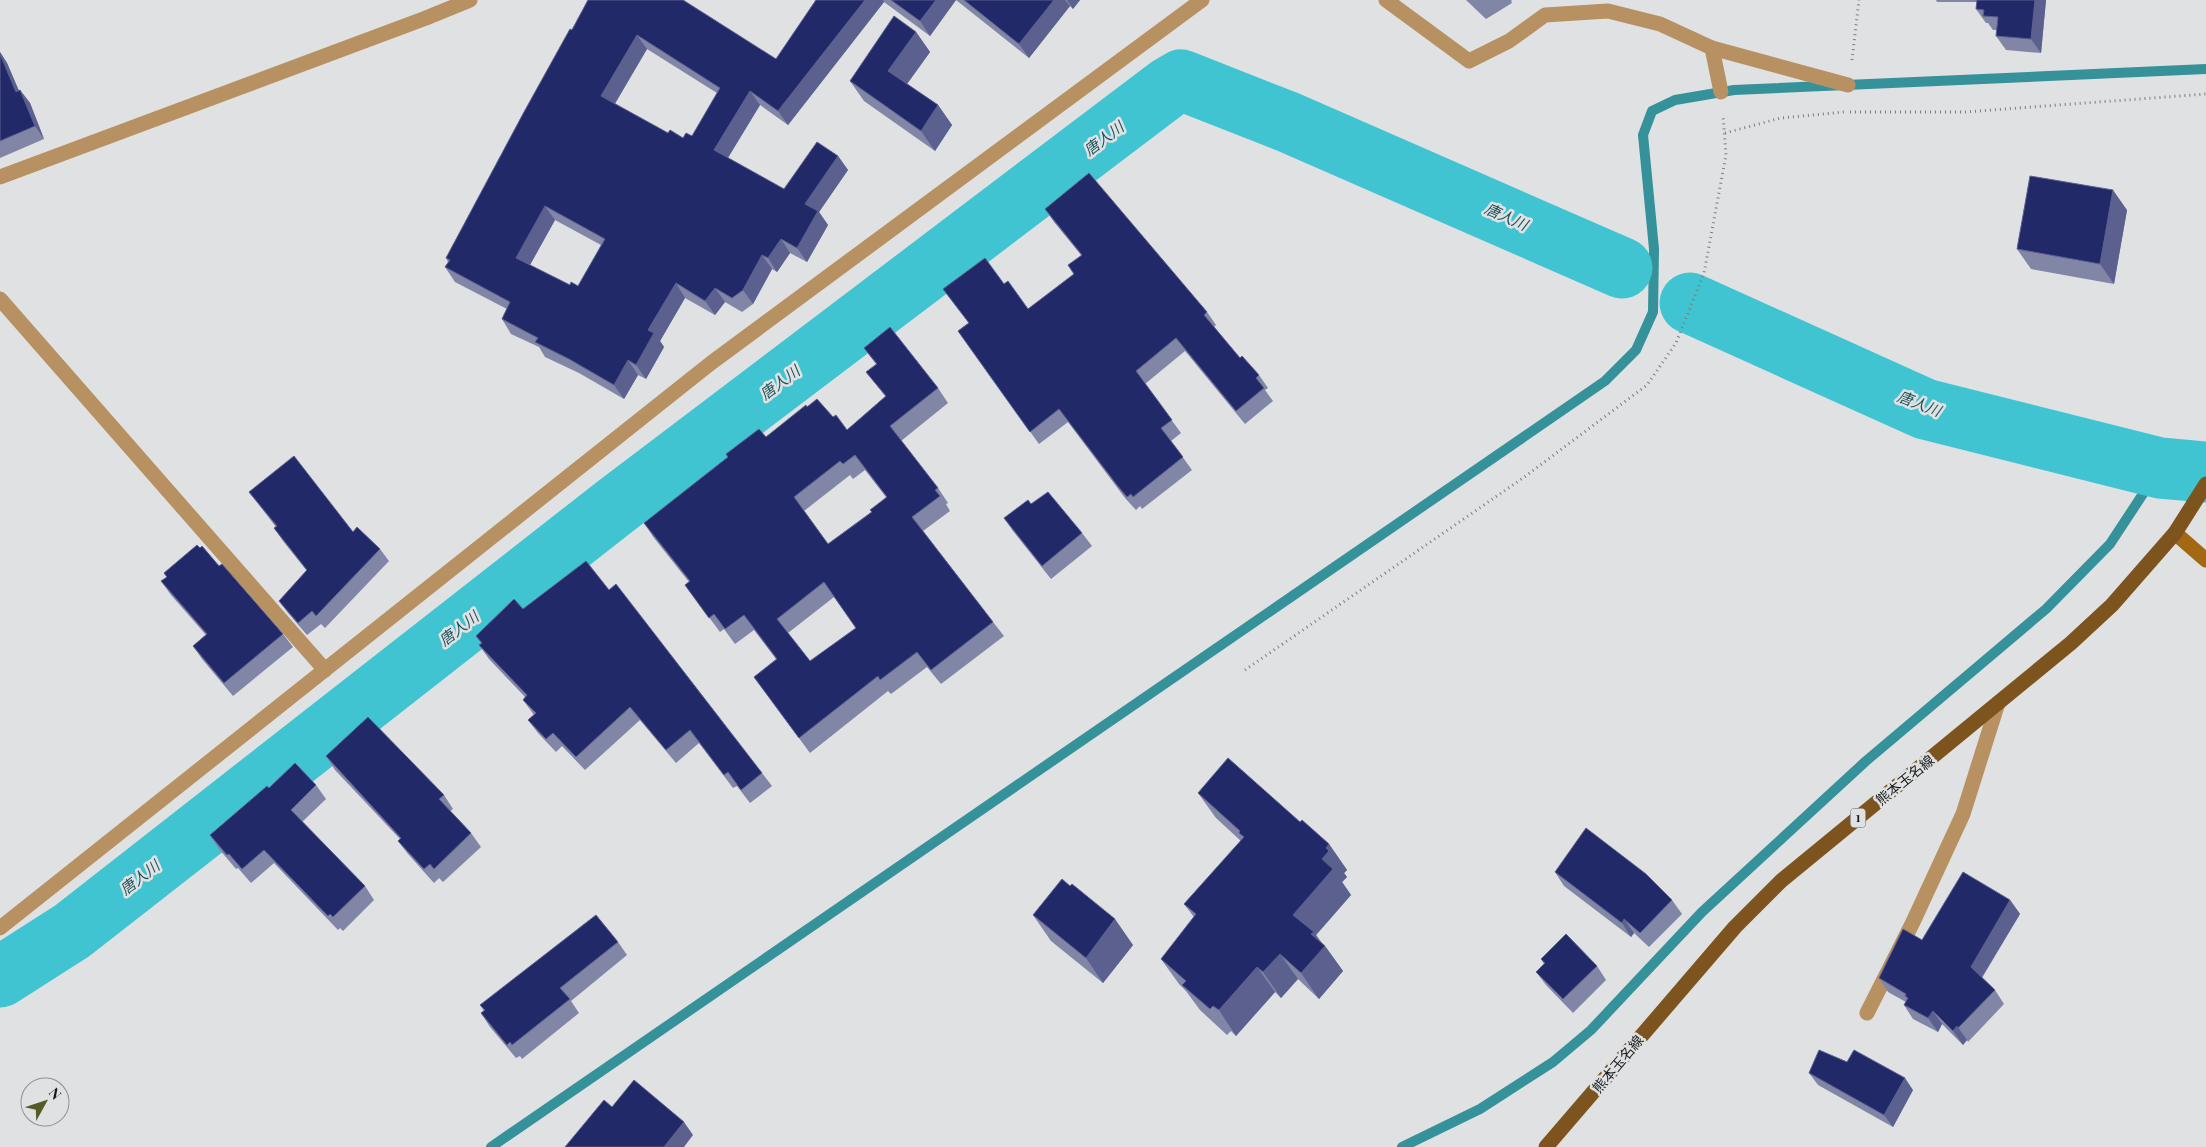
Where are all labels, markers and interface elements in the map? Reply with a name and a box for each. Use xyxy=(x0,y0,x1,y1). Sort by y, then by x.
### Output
water label: 唐人川 xyxy=(1079,115,1129,160)
water label: 唐人川 xyxy=(1482,198,1533,235)
water label: 唐人川 xyxy=(755,359,805,404)
water label: 唐人川 xyxy=(1895,386,1946,421)
water label: 唐人川 xyxy=(434,605,484,650)
street label: 熊本玉名線 xyxy=(1872,750,1938,809)
road number: 1 xyxy=(1850,808,1866,828)
water label: 唐人川 xyxy=(115,854,165,899)
street label: 熊本玉名線 xyxy=(1588,1031,1647,1097)
north arrow xyxy=(20,1077,70,1127)
text: N xyxy=(45,1083,66,1103)

